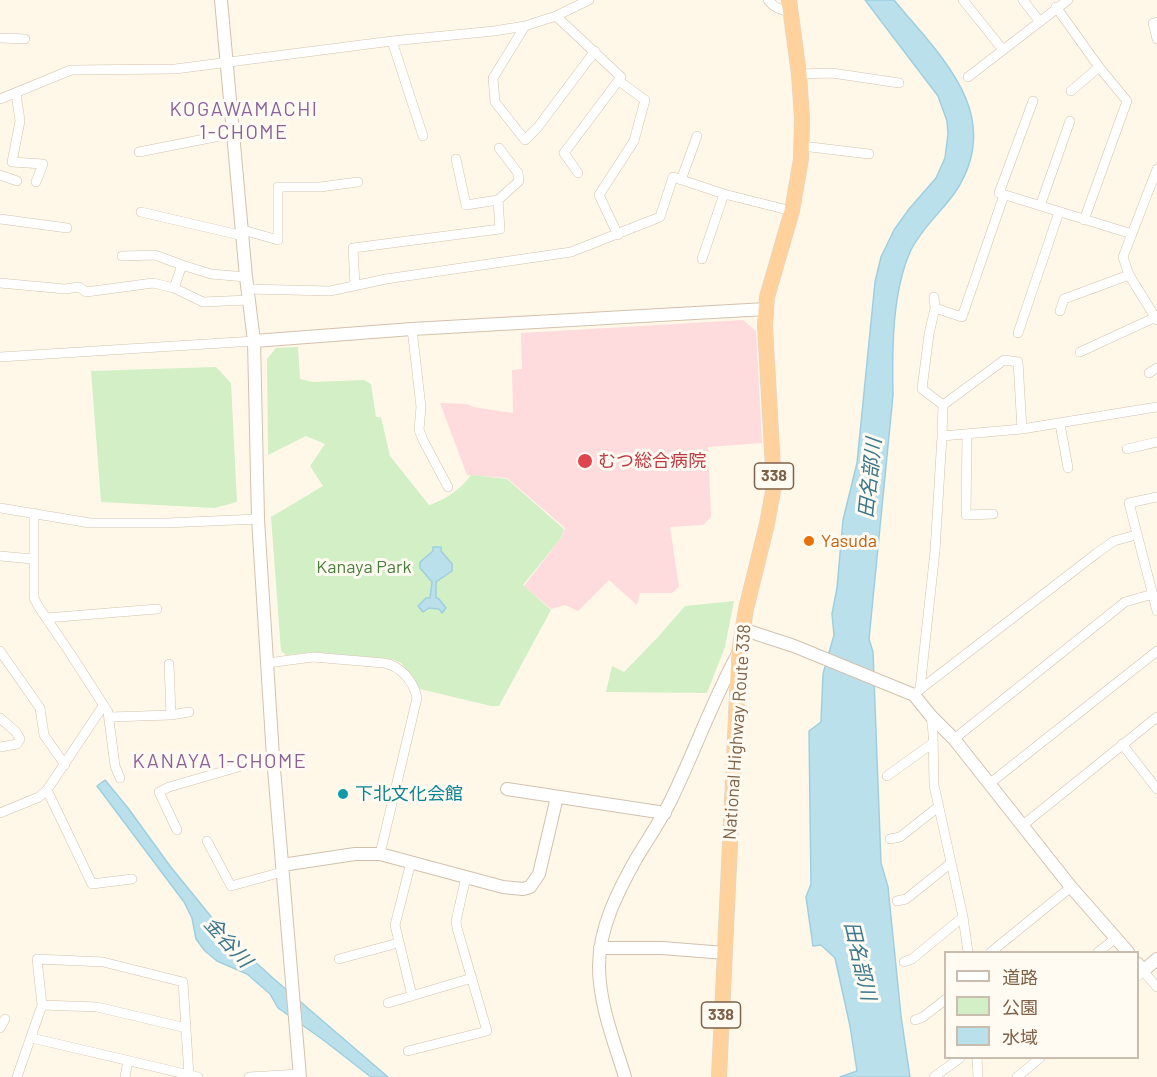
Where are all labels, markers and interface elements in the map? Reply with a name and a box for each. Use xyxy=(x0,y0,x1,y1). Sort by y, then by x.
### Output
district label: KOGAWAMACHI 1-CHOME xyxy=(170,97,318,144)
water label: 田名部川 xyxy=(854,437,886,519)
place label: むつ総合病院 xyxy=(598,450,706,472)
marker: むつ総合病院 xyxy=(576,452,594,470)
road number: 338 xyxy=(754,463,794,489)
place label: Yasuda xyxy=(821,530,877,552)
marker: Yasuda xyxy=(802,534,816,548)
park label: Kanaya Park xyxy=(316,556,412,578)
street label: National Highway Route 338 xyxy=(719,624,755,840)
district label: KANAYA 1-CHOME xyxy=(133,749,307,773)
place label: 下北文化会館 xyxy=(355,783,463,805)
marker: 下北文化会館 xyxy=(336,787,350,801)
water label: 金谷川 xyxy=(199,912,257,972)
water label: 田名部川 xyxy=(839,919,881,1003)
legend xyxy=(944,951,1139,1059)
text: 道路 xyxy=(1002,966,1038,988)
text: 公園 xyxy=(1002,996,1038,1018)
road number: 338 xyxy=(702,1002,740,1028)
text: 水域 xyxy=(1002,1026,1038,1048)

